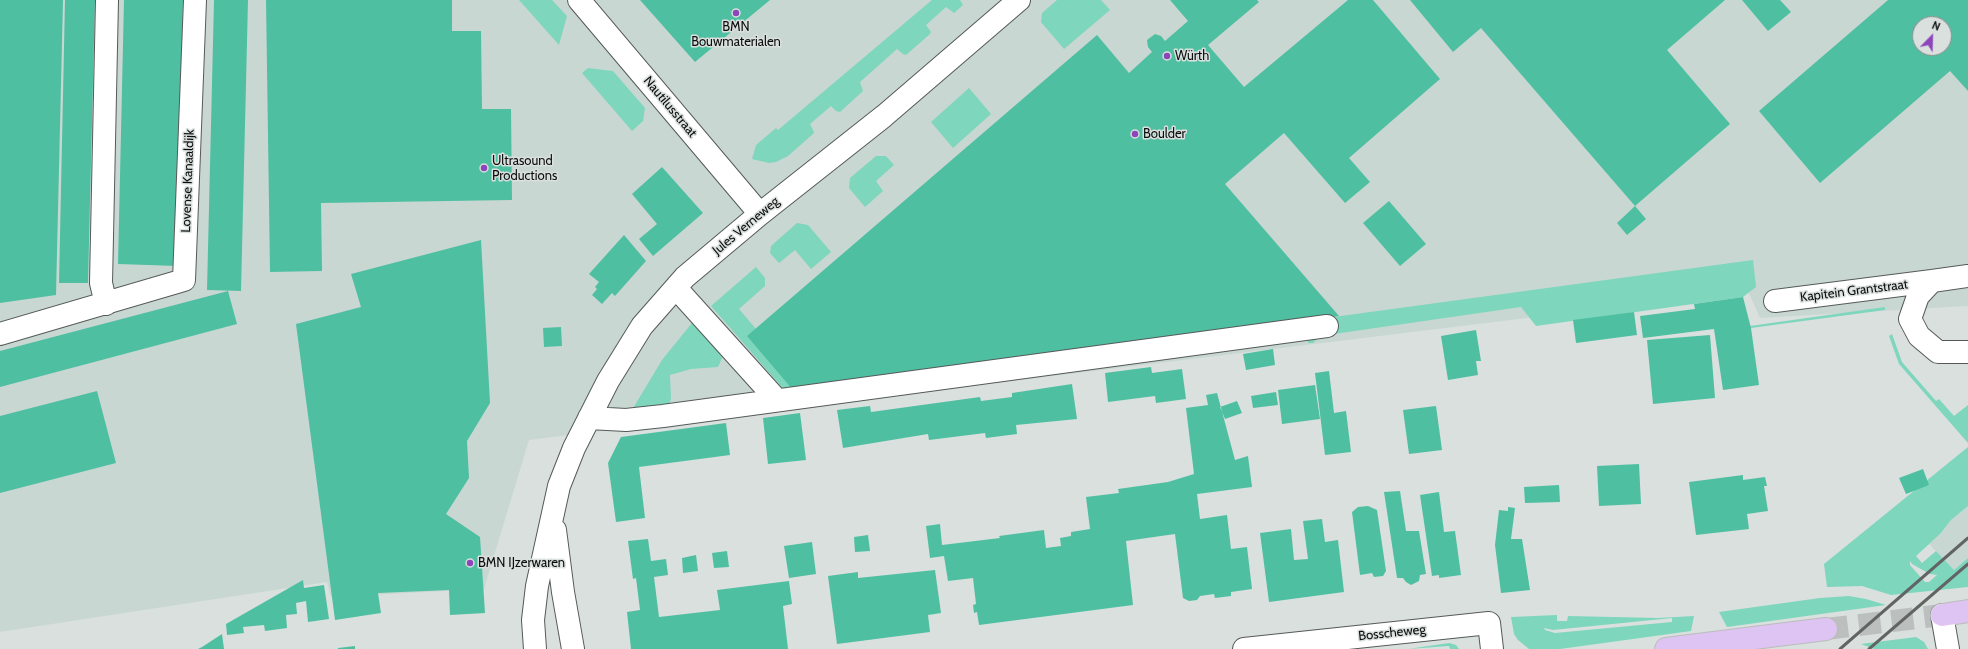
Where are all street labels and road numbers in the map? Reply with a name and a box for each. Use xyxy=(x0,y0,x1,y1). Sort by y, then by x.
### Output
street label: Nautilusstraat xyxy=(640,73,700,141)
street label: Lovense Kanaaldijk xyxy=(178,129,198,233)
street label: Jules Verneweg xyxy=(709,194,783,258)
street label: Kapitein Grantstraat xyxy=(1799,277,1909,305)
street label: Bosscheweg xyxy=(1357,622,1427,644)

